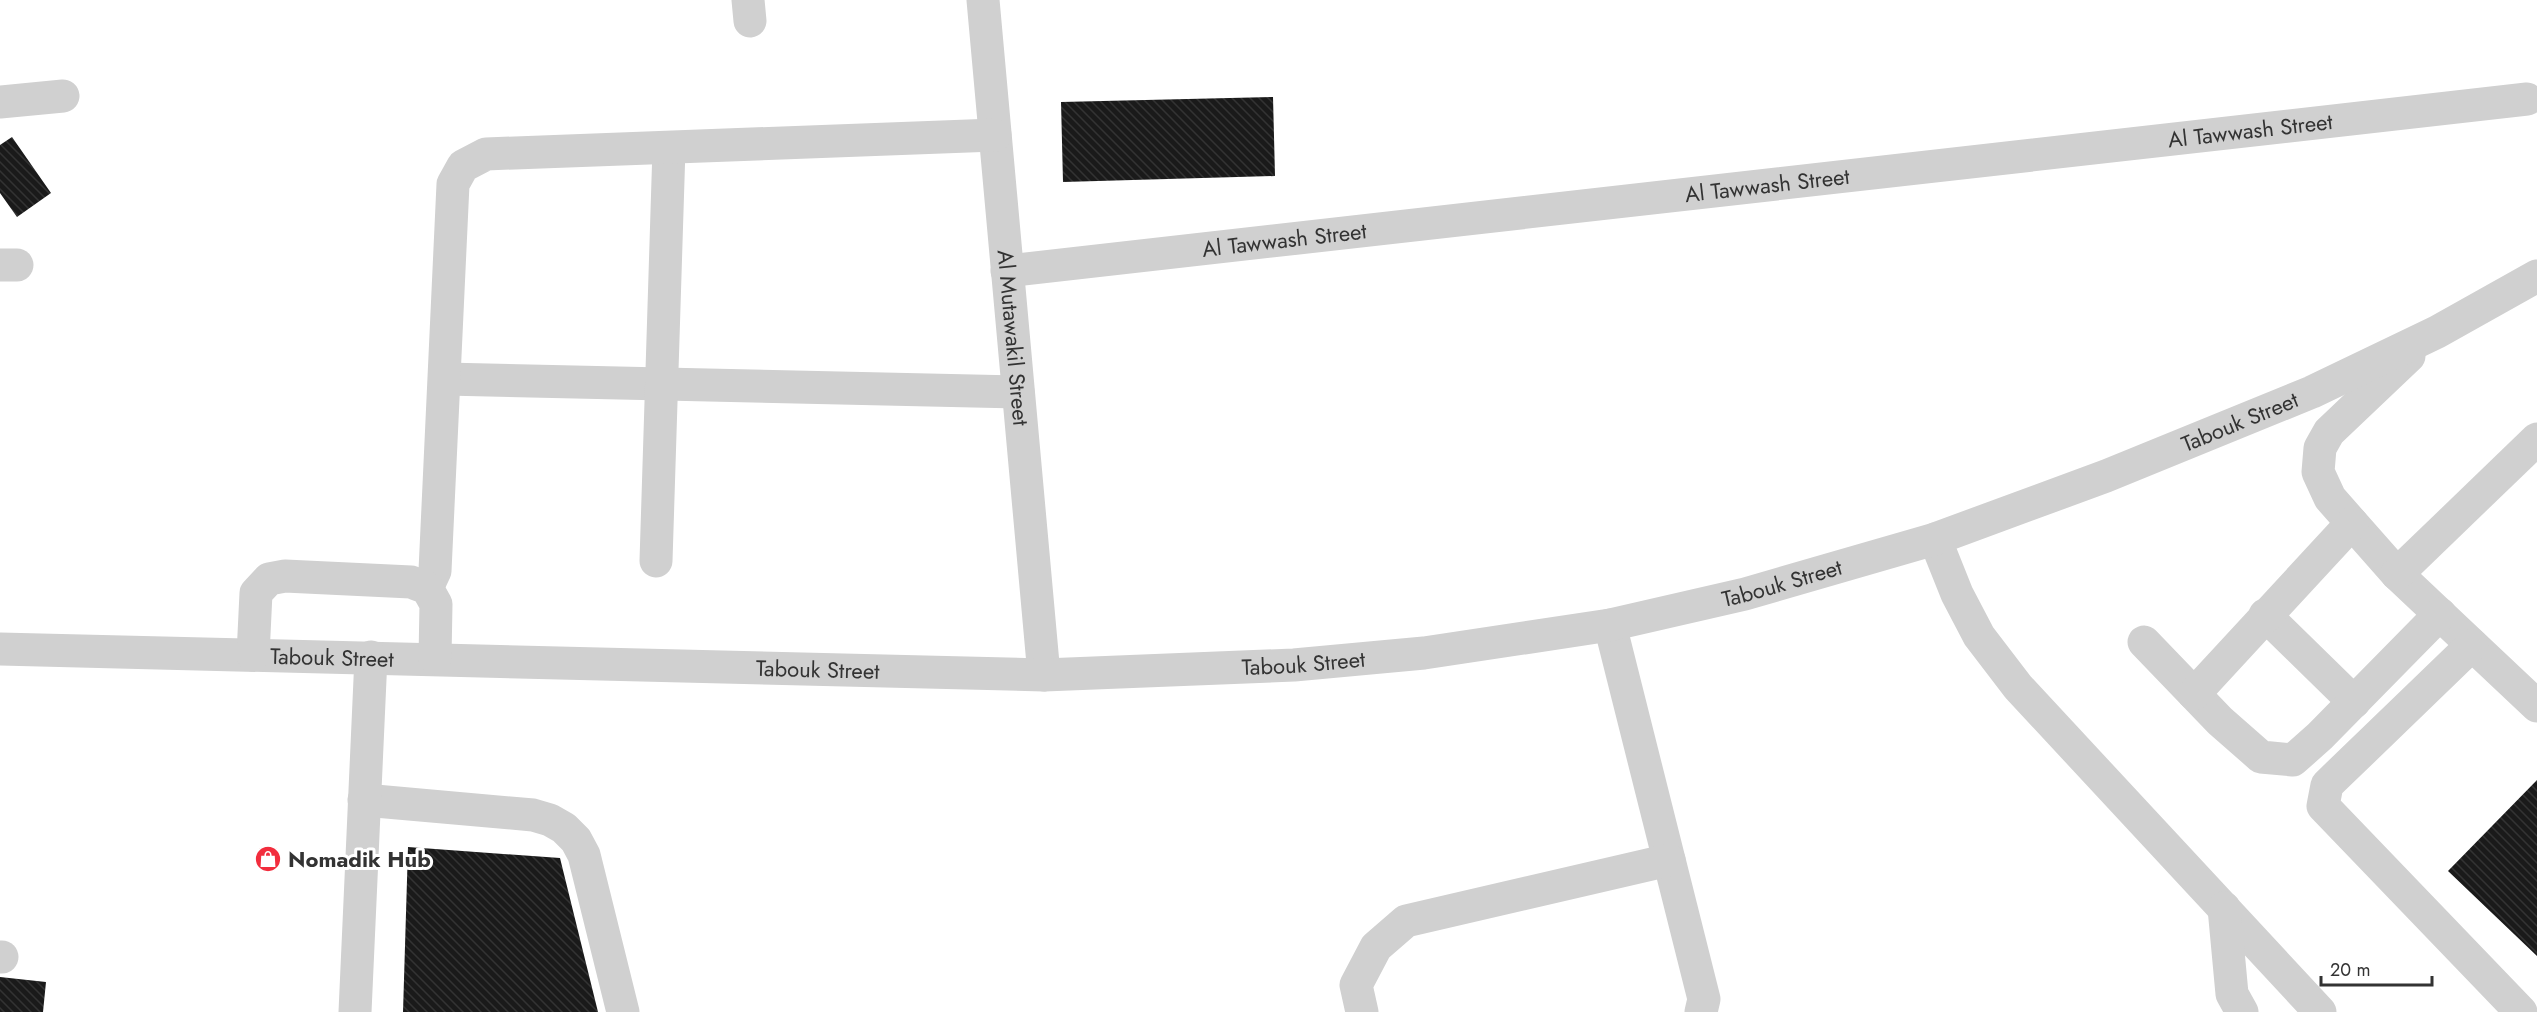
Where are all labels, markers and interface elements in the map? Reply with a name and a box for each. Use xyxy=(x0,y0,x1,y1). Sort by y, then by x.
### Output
street label: Al Tawwash Street xyxy=(2166,105,2335,156)
street label: Al Tawwash Street xyxy=(1683,160,1852,210)
street label: Al Tawwash Street xyxy=(1200,214,1369,265)
street label: Al Mutawakil Street xyxy=(990,248,1037,428)
street label: Tabouk Street xyxy=(2176,383,2304,460)
street label: Tabouk Street xyxy=(1719,551,1846,615)
street label: Tabouk Street xyxy=(270,640,395,675)
street label: Tabouk Street xyxy=(1241,642,1367,683)
street label: Tabouk Street xyxy=(756,652,881,687)
place label: Nomadik Hub xyxy=(288,843,431,875)
shop icon: Nomadik Hub xyxy=(253,844,283,874)
scale bar xyxy=(2321,949,2432,987)
text: 20 m xyxy=(2330,957,2370,983)

